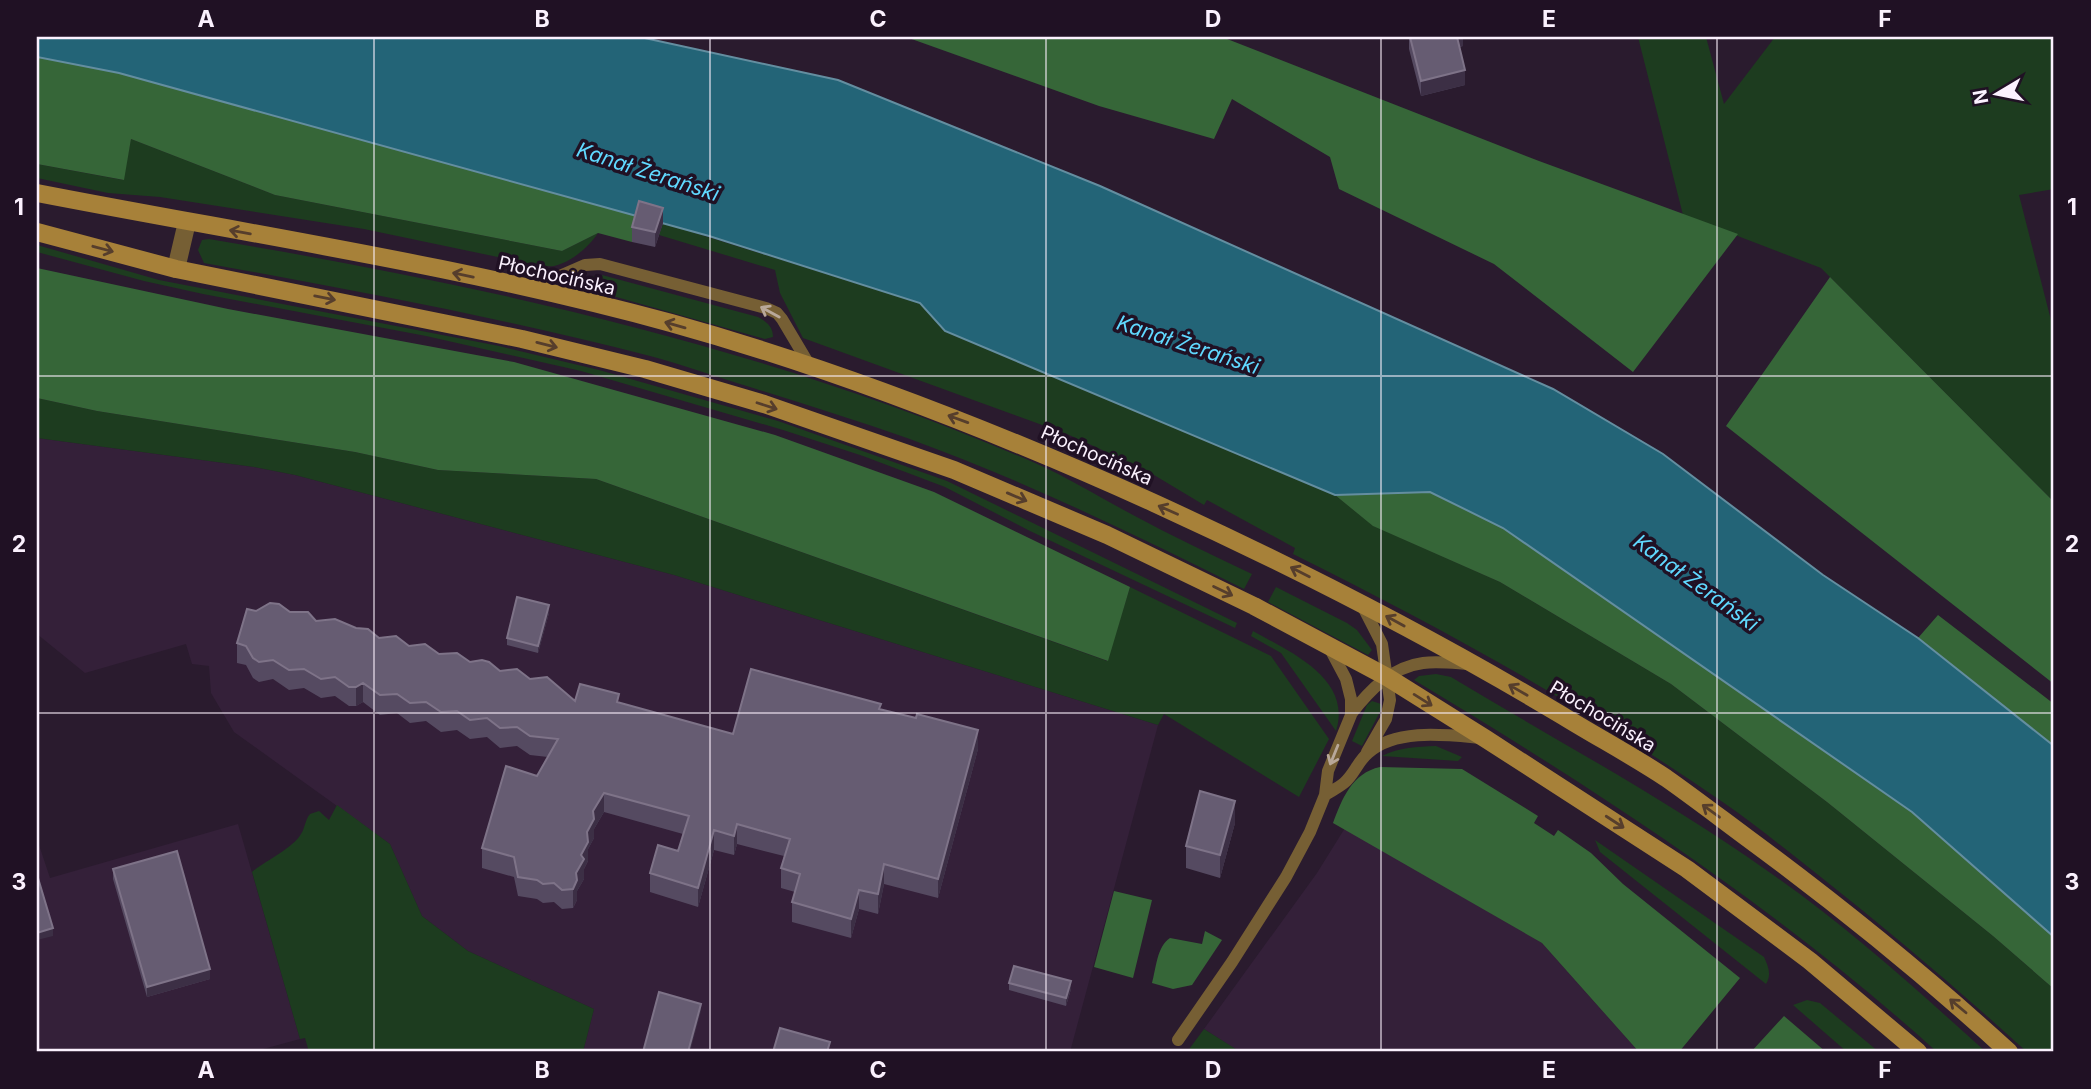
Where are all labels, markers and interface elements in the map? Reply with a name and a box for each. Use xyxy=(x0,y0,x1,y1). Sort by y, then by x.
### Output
text: A xyxy=(197,5,215,33)
text: B xyxy=(534,5,550,33)
text: C xyxy=(869,5,887,33)
text: D xyxy=(1205,5,1221,33)
text: E xyxy=(1542,5,1556,33)
text: F xyxy=(1878,5,1892,33)
north arrow xyxy=(1962,60,2032,130)
text: N xyxy=(1968,88,1993,106)
water label: Kanał Żerański xyxy=(574,136,724,207)
text: 1 xyxy=(14,193,24,221)
text: 1 xyxy=(2067,193,2077,221)
one-way arrow xyxy=(229,224,252,238)
one-way arrow xyxy=(92,244,114,257)
street label: Płochocińska xyxy=(496,251,618,300)
one-way arrow xyxy=(452,268,475,282)
one-way arrow xyxy=(313,291,336,305)
one-way arrow xyxy=(761,305,781,319)
water label: Kanał Żerański xyxy=(1114,309,1264,380)
one-way arrow xyxy=(664,317,686,330)
one-way arrow xyxy=(536,339,558,352)
one-way arrow xyxy=(755,400,777,413)
one-way arrow xyxy=(947,412,969,424)
street label: Płochocińska xyxy=(1038,421,1156,490)
one-way arrow xyxy=(1005,491,1027,504)
one-way arrow xyxy=(1158,503,1180,516)
water label: Kanał Żerański xyxy=(1629,528,1765,637)
text: 2 xyxy=(12,530,26,558)
text: 2 xyxy=(2065,530,2079,558)
one-way arrow xyxy=(1290,565,1311,579)
one-way arrow xyxy=(1212,585,1233,599)
one-way arrow xyxy=(1385,614,1406,628)
street label: Płochocińska xyxy=(1546,676,1660,757)
one-way arrow xyxy=(1509,683,1529,697)
one-way arrow xyxy=(1413,693,1433,707)
one-way arrow xyxy=(1327,743,1340,765)
one-way arrow xyxy=(1702,804,1721,819)
one-way arrow xyxy=(1605,815,1624,830)
text: 3 xyxy=(12,868,26,896)
text: 3 xyxy=(2065,868,2079,896)
one-way arrow xyxy=(1950,999,1968,1014)
text: A xyxy=(197,1056,215,1084)
text: B xyxy=(534,1056,550,1084)
text: C xyxy=(869,1056,887,1084)
text: D xyxy=(1205,1056,1221,1084)
text: E xyxy=(1542,1056,1556,1084)
text: F xyxy=(1878,1056,1892,1084)

